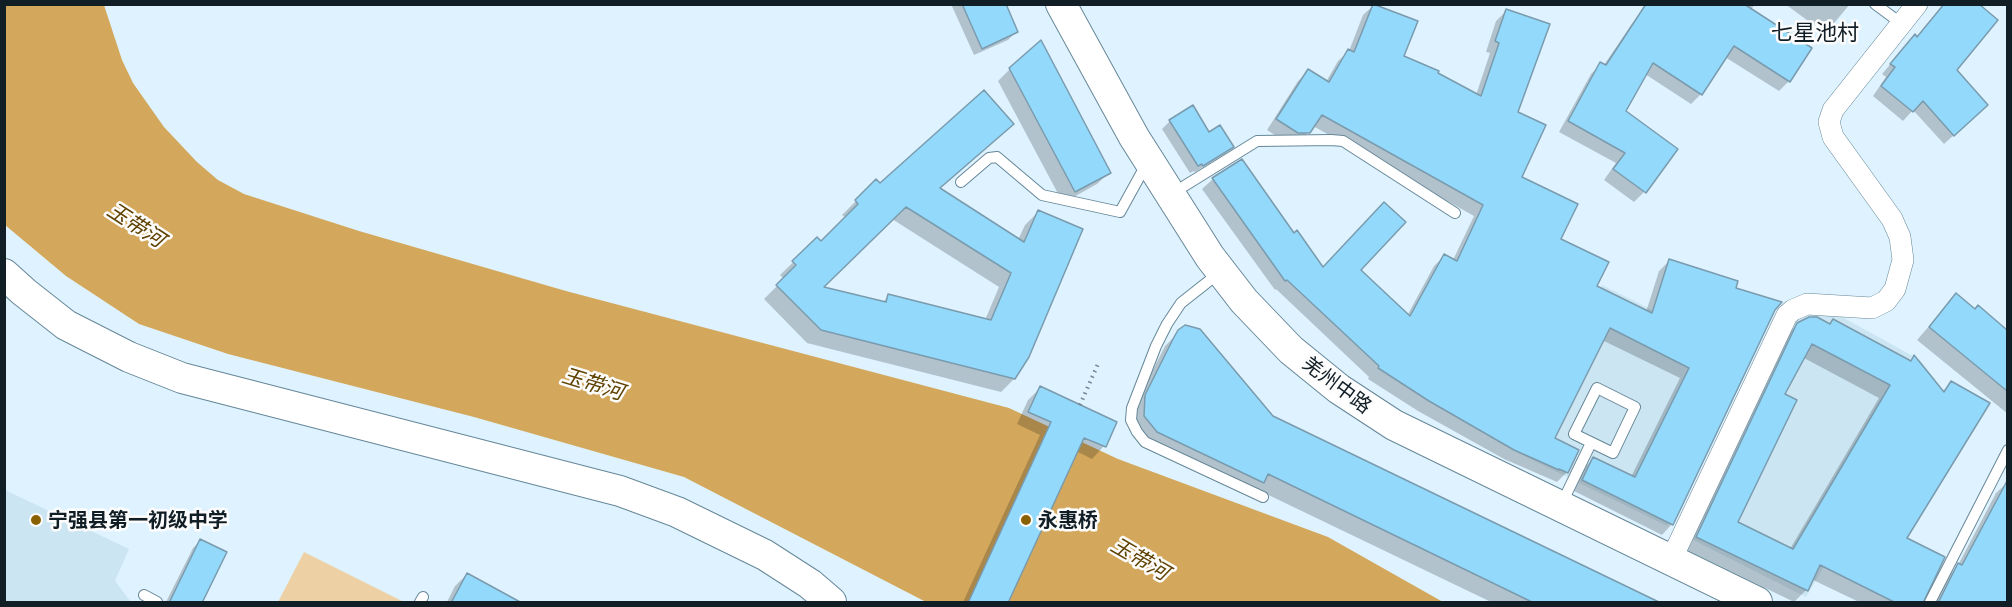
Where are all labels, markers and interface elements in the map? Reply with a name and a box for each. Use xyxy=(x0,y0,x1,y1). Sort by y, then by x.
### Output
district label: 七星池村 xyxy=(1771,20,1859,46)
water label: 玉带河 xyxy=(103,197,169,253)
street label: 羌州中路 xyxy=(1298,351,1376,419)
water label: 玉带河 xyxy=(559,363,627,405)
place label: 宁强县第一初级中学 xyxy=(48,508,228,532)
place label: 永惠桥 xyxy=(1038,508,1098,532)
marker: 宁强县第一初级中学 xyxy=(29,513,43,527)
marker: 永惠桥 xyxy=(1019,513,1033,527)
water label: 玉带河 xyxy=(1106,532,1174,586)

